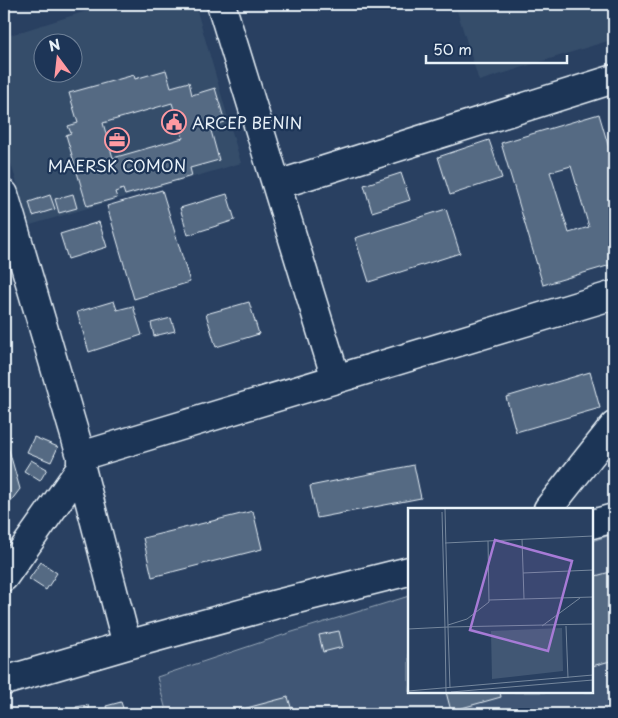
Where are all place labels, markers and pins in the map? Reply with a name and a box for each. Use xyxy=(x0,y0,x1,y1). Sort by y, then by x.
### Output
public building icon: ARCEP BENIN xyxy=(161,109,187,135)
place label: ARCEP BENIN xyxy=(192,110,302,134)
office icon: MAERSK COMON xyxy=(104,127,130,153)
place label: MAERSK COMON xyxy=(48,153,186,177)

